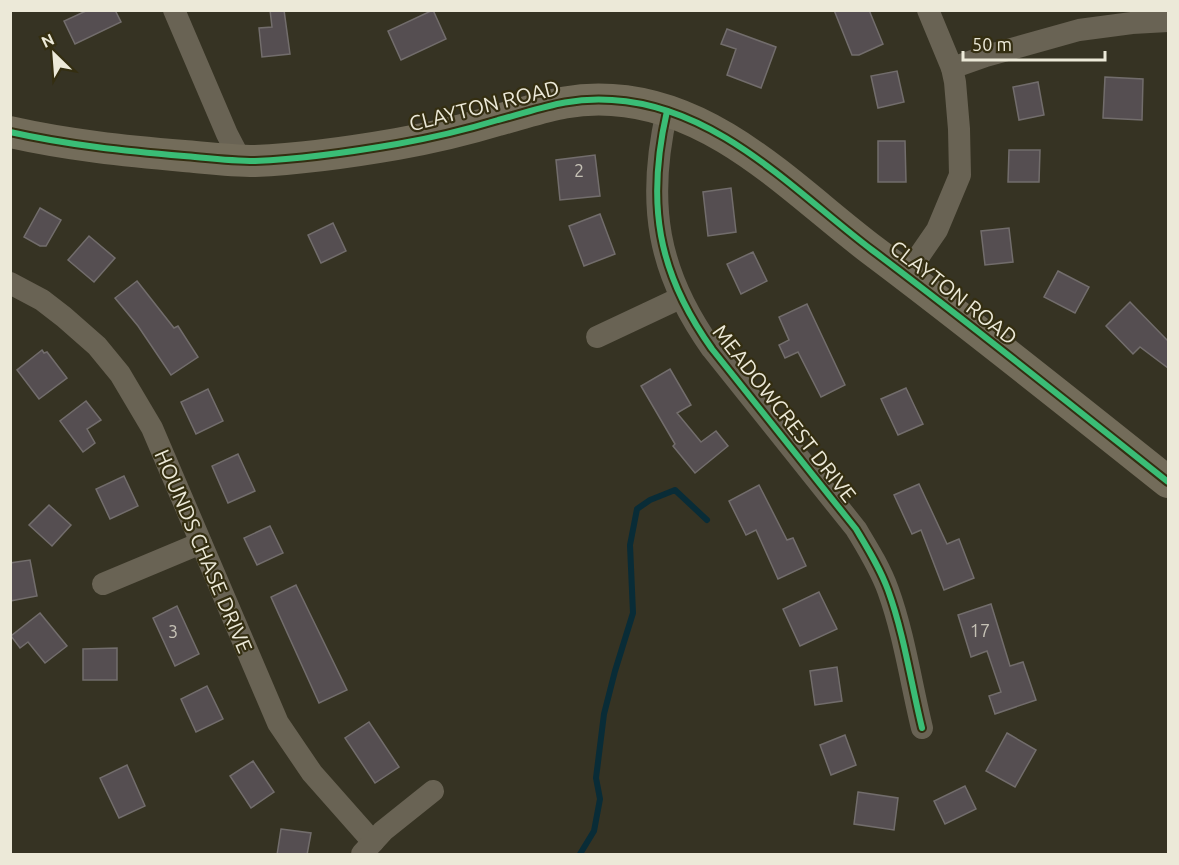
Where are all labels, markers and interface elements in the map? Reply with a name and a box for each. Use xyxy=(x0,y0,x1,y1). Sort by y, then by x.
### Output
north arrow xyxy=(24,24,84,84)
scale bar xyxy=(963,24,1106,62)
text: N xyxy=(38,30,57,51)
text: 50 m xyxy=(972,34,1012,54)
street label: CLAYTON ROAD xyxy=(406,75,562,135)
house number: 2 xyxy=(574,160,584,180)
street label: CLAYTON ROAD xyxy=(886,235,1022,349)
street label: MEADOWCREST DRIVE xyxy=(708,320,862,506)
street label: HOUNDS CHASE DRIVE xyxy=(150,446,258,656)
house number: 17 xyxy=(970,620,990,640)
house number: 3 xyxy=(168,621,178,641)

